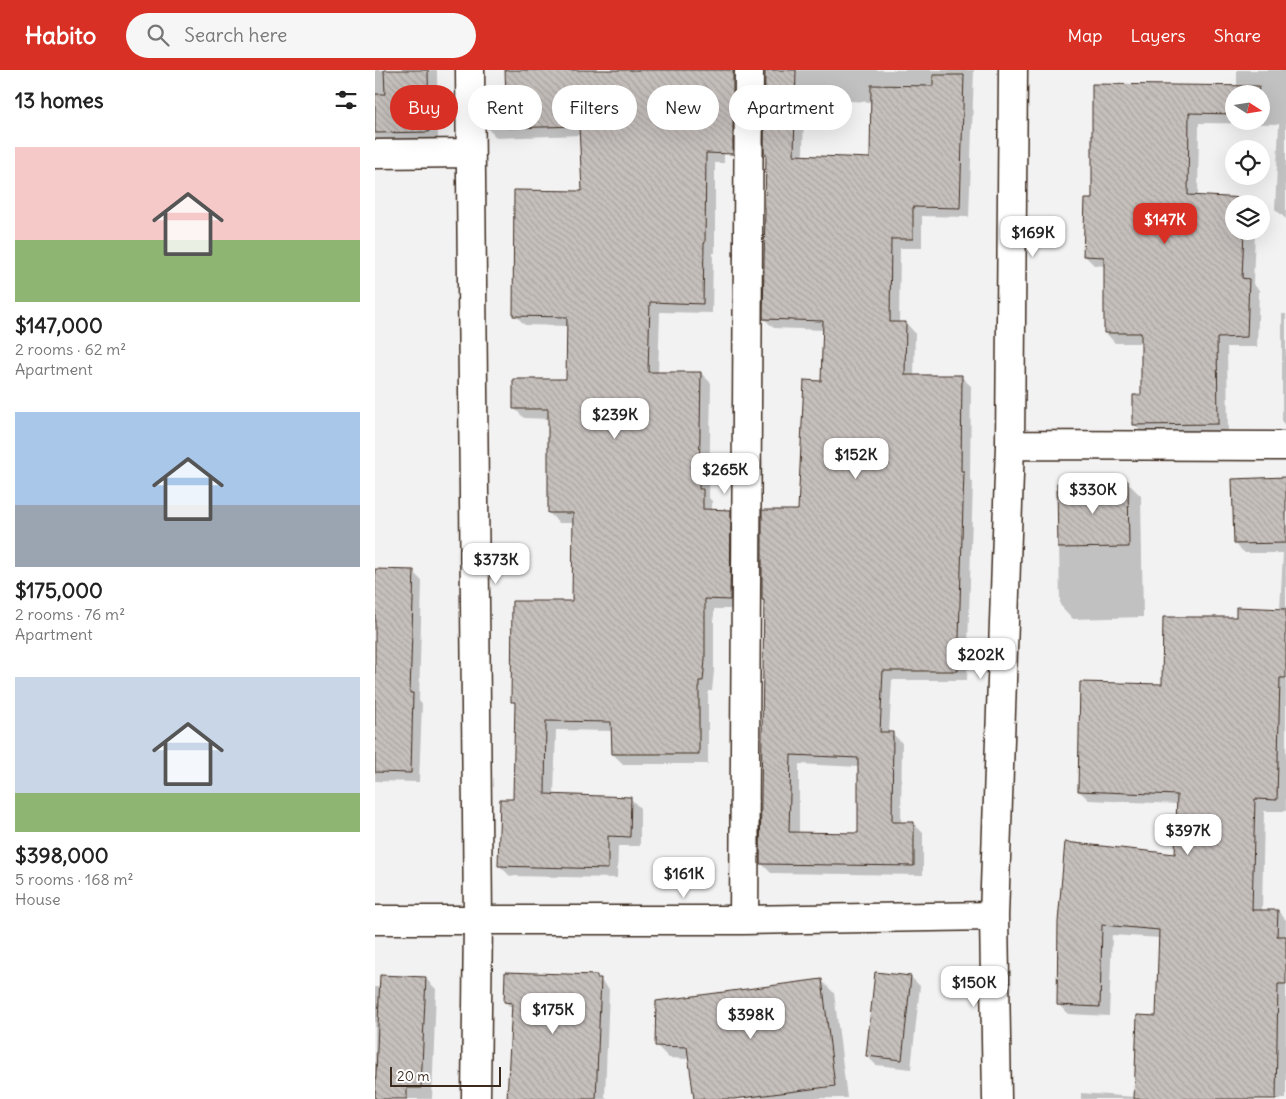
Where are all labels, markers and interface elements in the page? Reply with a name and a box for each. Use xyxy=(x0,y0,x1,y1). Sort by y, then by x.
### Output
search box xyxy=(126,13,476,58)
text: Habito xyxy=(25,20,96,50)
icon: search xyxy=(144,21,172,49)
text: Search here xyxy=(184,23,287,47)
text: Map xyxy=(1067,24,1102,47)
text: Layers xyxy=(1130,24,1186,47)
text: Share xyxy=(1214,24,1261,47)
chip: Buy xyxy=(390,85,458,130)
chip: Rent xyxy=(468,85,542,130)
chip: Filters xyxy=(552,85,637,130)
chip: New xyxy=(647,85,719,130)
chip: Apartment xyxy=(729,85,852,130)
north arrow xyxy=(1225,85,1270,130)
map controls xyxy=(1225,85,1270,240)
icon: filters xyxy=(332,86,360,114)
text: 13 homes xyxy=(15,87,103,114)
button: locate xyxy=(1225,140,1270,185)
icon: home xyxy=(143,179,233,269)
button: layers xyxy=(1225,195,1270,240)
pin: $147K xyxy=(1130,202,1200,245)
text: $147K xyxy=(1144,209,1186,229)
pin: $169K xyxy=(998,216,1068,258)
text: $169K xyxy=(1011,222,1055,242)
text: $147,000 xyxy=(15,312,103,339)
text: 2 rooms · 62 m² xyxy=(15,339,126,359)
text: Apartment xyxy=(15,359,93,379)
pin: $239K xyxy=(580,398,650,440)
text: $239K xyxy=(592,404,638,424)
pin: $152K xyxy=(821,438,891,480)
icon: home xyxy=(143,444,233,534)
text: $152K xyxy=(835,444,877,464)
pin: $265K xyxy=(690,452,760,495)
text: $265K xyxy=(702,459,748,479)
pin: $330K xyxy=(1058,472,1128,515)
text: $330K xyxy=(1069,479,1117,499)
pin: $373K xyxy=(461,542,531,585)
text: $373K xyxy=(474,549,518,569)
text: $175,000 xyxy=(15,577,103,604)
text: 2 rooms · 76 m² xyxy=(15,604,125,624)
text: Apartment xyxy=(15,624,93,644)
pin: $202K xyxy=(946,638,1016,680)
text: $202K xyxy=(958,644,1004,664)
icon: home xyxy=(143,709,233,799)
pin: $397K xyxy=(1153,814,1223,856)
text: $397K xyxy=(1166,820,1210,840)
text: $398,000 xyxy=(15,842,109,869)
pin: $161K xyxy=(649,856,719,899)
text: $161K xyxy=(664,863,704,883)
text: 5 rooms · 168 m² xyxy=(15,869,133,889)
text: House xyxy=(15,889,61,909)
pin: $150K xyxy=(939,966,1009,1008)
text: $150K xyxy=(952,972,996,992)
pin: $175K xyxy=(518,992,588,1035)
pin: $398K xyxy=(716,998,786,1040)
text: $175K xyxy=(532,999,574,1019)
text: $398K xyxy=(728,1004,774,1024)
scale bar xyxy=(390,1064,501,1087)
text: 20 m xyxy=(397,1067,430,1085)

